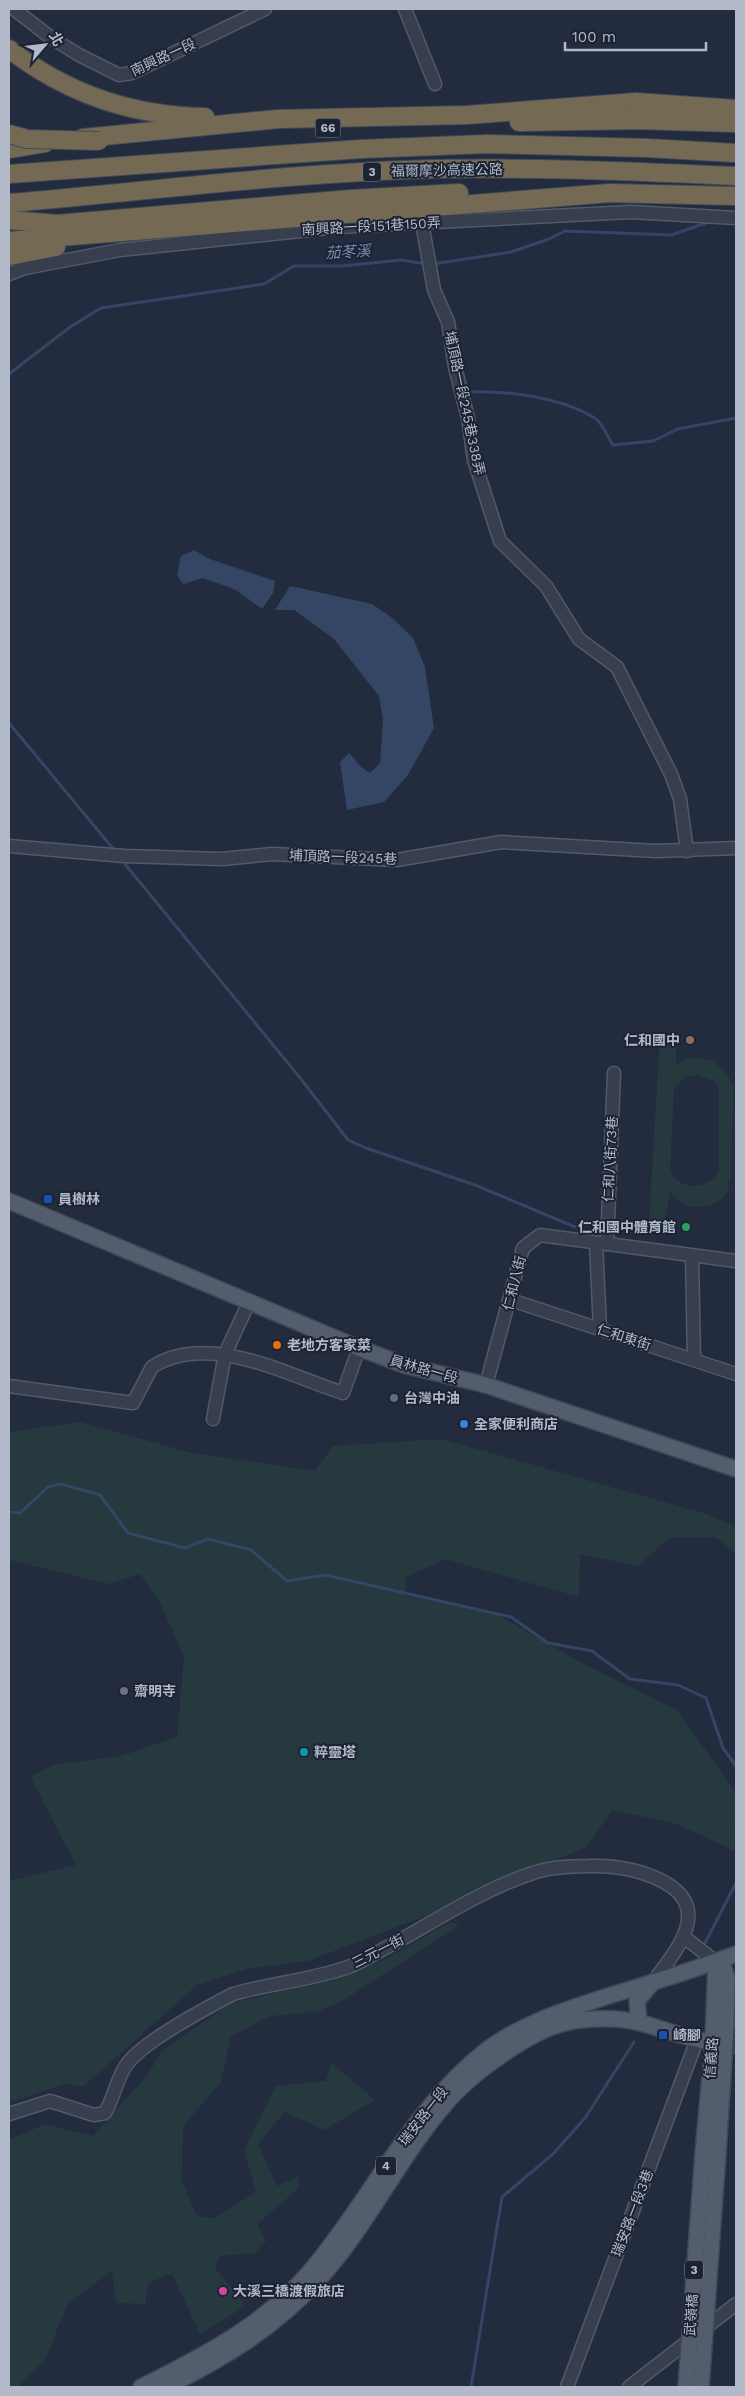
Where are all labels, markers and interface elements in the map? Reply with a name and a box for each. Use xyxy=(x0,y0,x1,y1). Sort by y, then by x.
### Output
north arrow xyxy=(20,20,70,70)
scale bar xyxy=(565,20,706,52)
text: 100 m xyxy=(572,28,616,46)
text: 北 xyxy=(46,29,67,49)
street label: 南興路一段 xyxy=(128,35,198,79)
road number: 66 xyxy=(316,119,340,138)
street label: 福爾摩沙高速公路 xyxy=(391,161,503,179)
road number: 3 xyxy=(363,162,381,182)
street label: 南興路一段151巷150弄 xyxy=(301,214,441,238)
water label: 茄苳溪 xyxy=(325,242,373,262)
street label: 埔頂路一段245巷338弄 xyxy=(442,329,488,477)
street label: 埔頂路一段245巷 xyxy=(289,847,397,867)
place label: 仁和國中 xyxy=(624,1032,680,1048)
marker: 仁和國中 xyxy=(684,1034,696,1046)
street label: 仁和八街73巷 xyxy=(600,1116,620,1202)
place label: 員樹林 xyxy=(58,1191,100,1207)
marker: 員樹林 xyxy=(42,1193,54,1205)
place label: 仁和國中體育館 xyxy=(578,1219,676,1235)
marker: 仁和國中體育館 xyxy=(680,1221,692,1233)
street label: 仁和八街 xyxy=(499,1254,529,1312)
street label: 仁和東街 xyxy=(595,1321,653,1353)
place label: 老地方客家菜 xyxy=(287,1337,371,1353)
marker: 老地方客家菜 xyxy=(271,1339,283,1351)
street label: 員林路一段 xyxy=(388,1352,460,1386)
place label: 台灣中油 xyxy=(404,1390,460,1406)
marker: 台灣中油 xyxy=(388,1392,400,1404)
place label: 全家便利商店 xyxy=(474,1416,558,1432)
marker: 全家便利商店 xyxy=(458,1418,470,1430)
place label: 齋明寺 xyxy=(134,1683,176,1699)
marker: 齋明寺 xyxy=(118,1685,130,1697)
place label: 粹靈塔 xyxy=(314,1744,356,1760)
marker: 粹靈塔 xyxy=(298,1746,310,1758)
street label: 三元一街 xyxy=(349,1931,407,1971)
place label: 崎腳 xyxy=(673,2027,701,2043)
marker: 崎腳 xyxy=(657,2029,669,2041)
street label: 信義路 xyxy=(701,2036,721,2080)
street label: 瑞安路一段 xyxy=(395,2083,451,2149)
road number: 4 xyxy=(376,2156,396,2176)
street label: 瑞安路一段3巷 xyxy=(608,2167,656,2259)
road number: 3 xyxy=(685,2260,703,2280)
place label: 大溪三橋渡假旅店 xyxy=(233,2283,345,2299)
marker: 大溪三橋渡假旅店 xyxy=(217,2285,229,2297)
street label: 武嶺橋 xyxy=(682,2293,700,2337)

